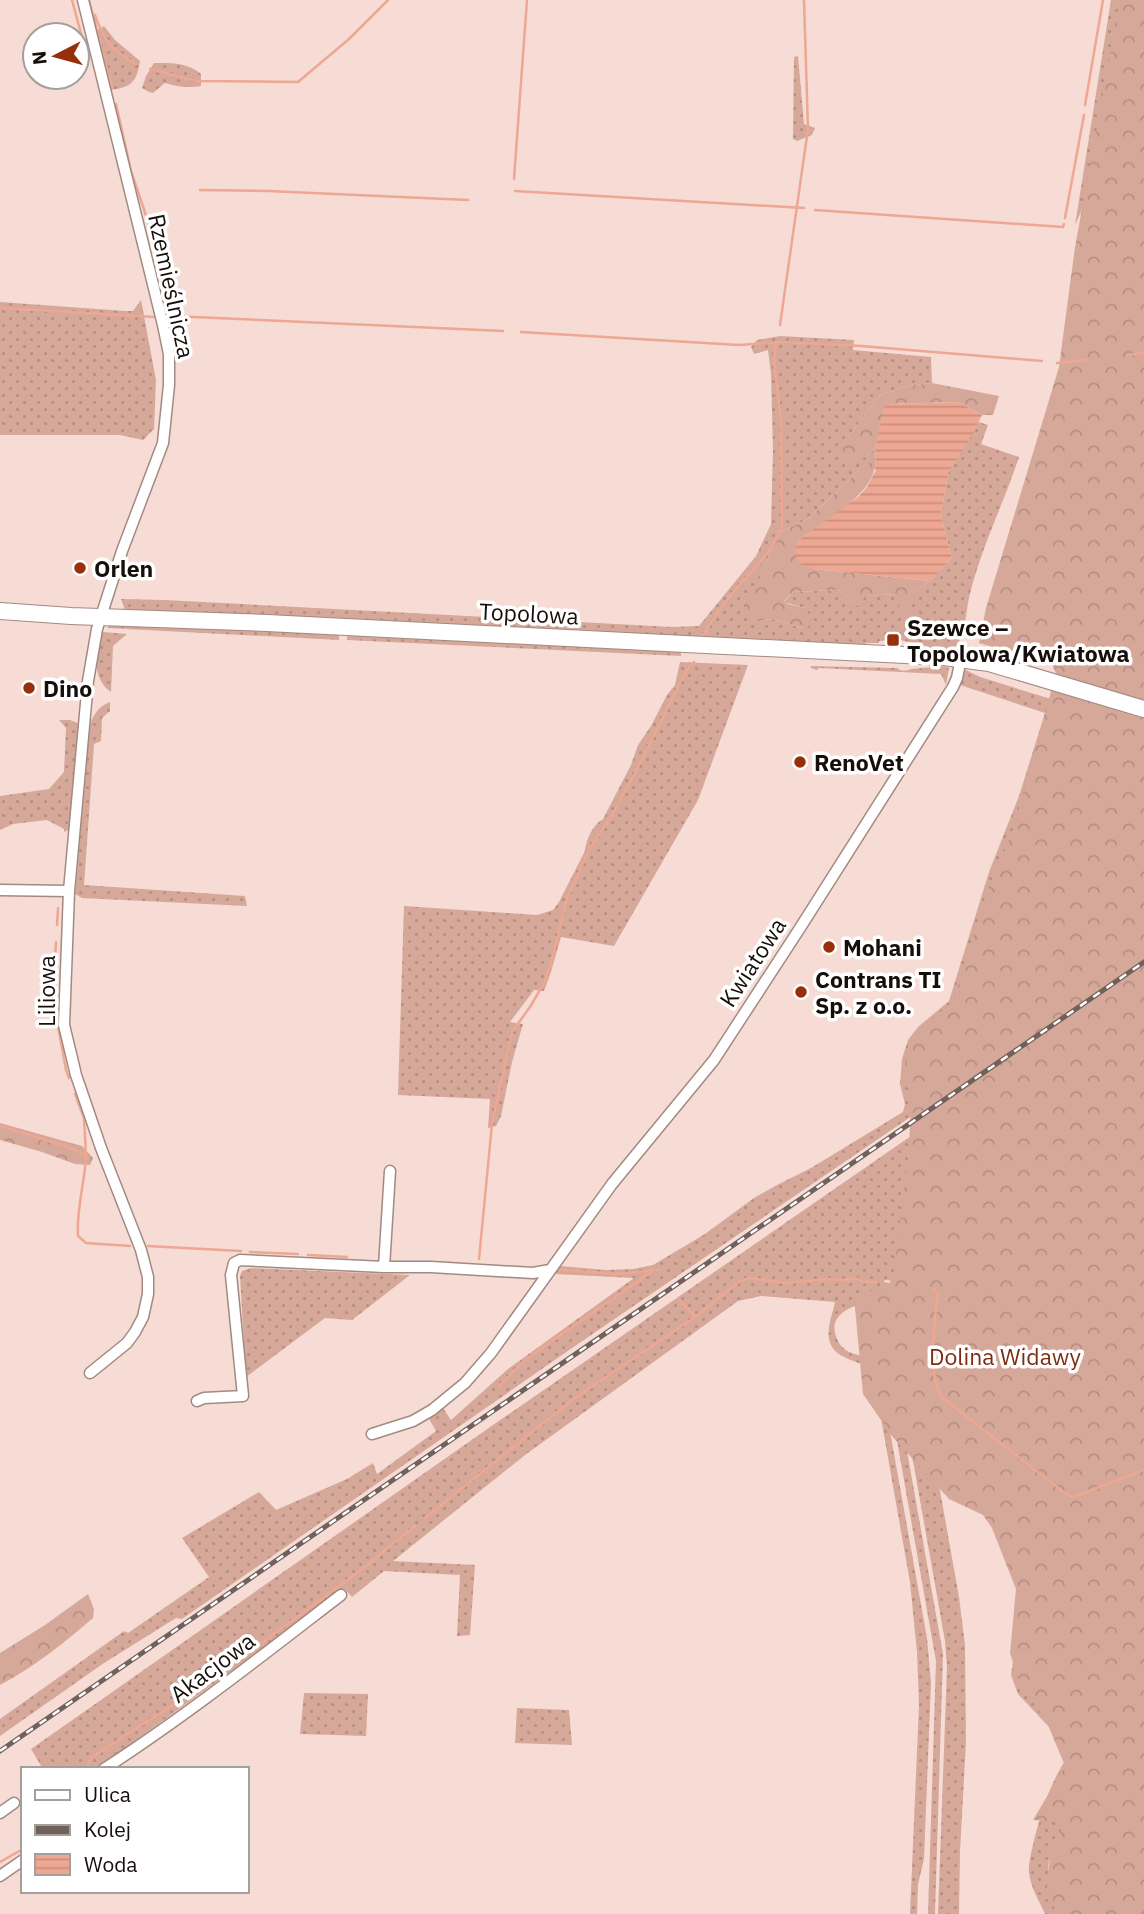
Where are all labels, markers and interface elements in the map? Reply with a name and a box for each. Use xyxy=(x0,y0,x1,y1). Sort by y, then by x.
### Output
north arrow xyxy=(21,21,91,91)
text: N xyxy=(26,50,52,66)
street label: Rzemieślnicza xyxy=(142,211,202,361)
place label: Orlen xyxy=(94,553,153,583)
marker: Orlen xyxy=(72,560,88,576)
street label: Topolowa xyxy=(479,595,579,631)
place label: Szewce – Topolowa/Kwiatowa xyxy=(907,612,1130,668)
marker: Szewce – Topolowa/Kwiatowa xyxy=(885,632,901,648)
place label: Dino xyxy=(43,673,92,703)
marker: Dino xyxy=(21,680,37,696)
place label: RenoVet xyxy=(814,747,904,777)
marker: RenoVet xyxy=(792,754,808,770)
street label: Kwiatowa xyxy=(712,912,792,1012)
place label: Mohani xyxy=(843,932,922,962)
marker: Mohani xyxy=(821,939,837,955)
street label: Liliowa xyxy=(31,955,61,1027)
place label: Contrans TI Sp. z o.o. xyxy=(815,964,942,1020)
marker: Contrans TI Sp. z o.o. xyxy=(793,984,809,1000)
park label: Dolina Widawy xyxy=(929,1341,1082,1371)
street label: Akacjowa xyxy=(163,1625,261,1709)
legend xyxy=(21,1767,248,1893)
text: Ulica xyxy=(84,1780,131,1808)
text: Kolej xyxy=(84,1815,131,1843)
text: Woda xyxy=(84,1850,138,1878)

